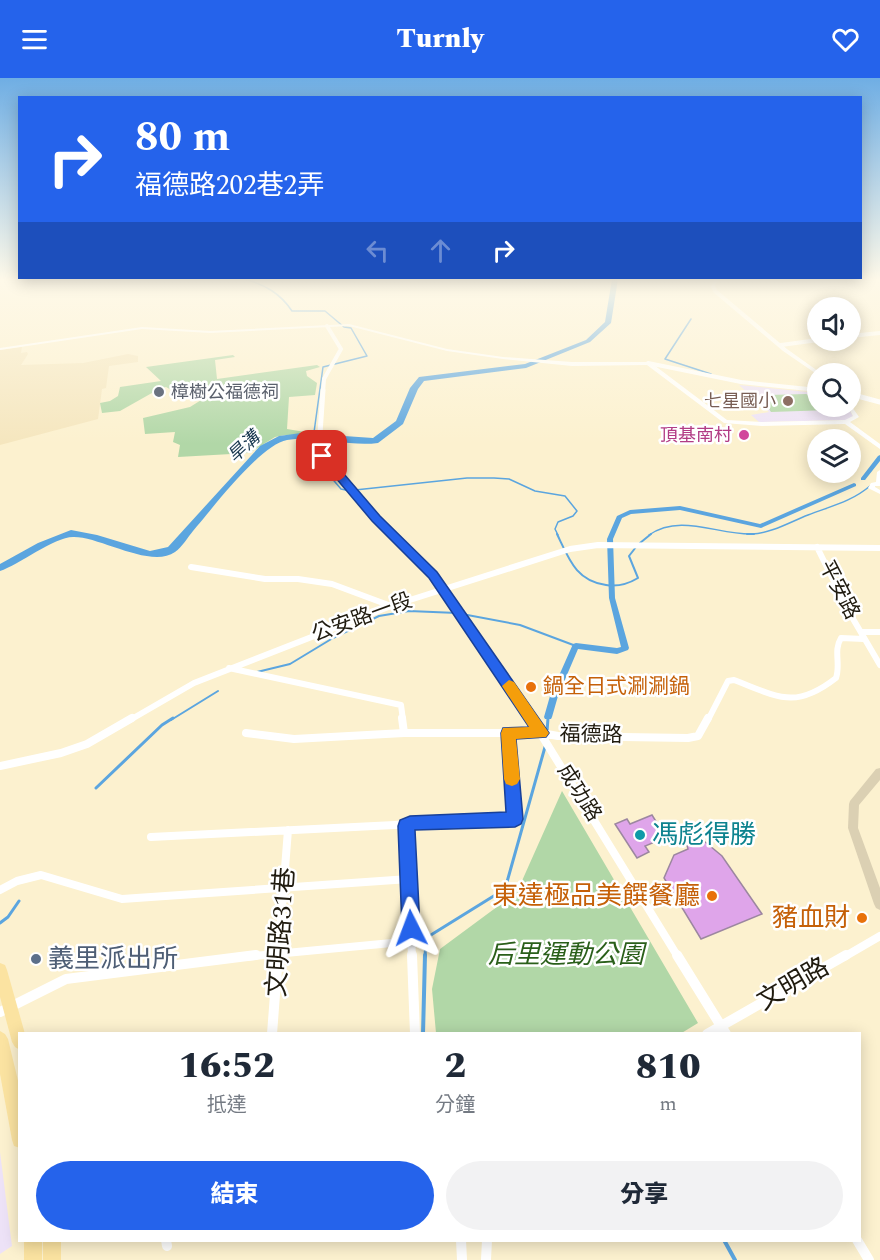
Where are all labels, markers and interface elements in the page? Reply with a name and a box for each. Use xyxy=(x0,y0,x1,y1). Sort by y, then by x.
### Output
text: Turnly xyxy=(396,18,484,60)
icon: menu xyxy=(18,23,51,56)
icon: heart xyxy=(829,23,862,56)
text: 80 m xyxy=(135,106,230,169)
icon: right xyxy=(36,120,114,198)
text: 福德路202巷2弄 xyxy=(135,165,324,207)
icon: left xyxy=(361,234,394,267)
icon: ahead xyxy=(424,234,457,267)
icon: right xyxy=(487,234,520,267)
map controls xyxy=(807,297,861,483)
button: sound xyxy=(807,297,861,351)
button: search xyxy=(807,363,861,417)
place label: 樟樹公福德祠 xyxy=(171,379,279,406)
marker: 樟樹公福德祠 xyxy=(152,385,166,399)
place label: 七星國小 xyxy=(704,388,776,415)
marker: 七星國小 xyxy=(781,394,795,408)
place label: 頂基南村 xyxy=(660,422,732,449)
water label: 旱溝 xyxy=(222,423,269,469)
marker: 頂基南村 xyxy=(737,428,751,442)
button: layers xyxy=(807,429,861,483)
pin xyxy=(296,430,347,481)
icon: arrive xyxy=(305,439,338,472)
street label: 平安路 xyxy=(810,555,868,625)
street label: 公安路一段 xyxy=(307,585,417,651)
place label: 鍋全日式涮涮鍋 xyxy=(543,671,690,703)
marker: 鍋全日式涮涮鍋 xyxy=(524,680,538,694)
street label: 福德路 xyxy=(559,718,623,752)
street label: 成功路 xyxy=(549,758,609,828)
place label: 馮彪得勝 xyxy=(652,815,756,855)
marker: 馮彪得勝 xyxy=(633,828,647,842)
street label: 文明路31巷 xyxy=(257,866,305,998)
place label: 東達極品美饌餐廳 xyxy=(492,876,700,916)
marker: 東達極品美饌餐廳 xyxy=(705,889,719,903)
position arrow xyxy=(379,896,443,960)
place label: 豬血財 xyxy=(772,898,850,938)
marker: 豬血財 xyxy=(855,911,869,925)
park label: 后里運動公園 xyxy=(488,935,648,975)
place label: 義里派出所 xyxy=(48,939,178,979)
street label: 文明路 xyxy=(749,947,837,1021)
marker: 義里派出所 xyxy=(29,952,43,966)
text: 16:52 xyxy=(178,1039,275,1094)
text: 2 xyxy=(445,1039,466,1094)
text: 810 xyxy=(636,1040,701,1095)
text: m xyxy=(660,1089,677,1119)
text: 抵達 xyxy=(207,1090,247,1120)
text: 分鐘 xyxy=(435,1090,475,1120)
button: 結束 xyxy=(36,1161,434,1230)
button: 分享 xyxy=(446,1161,843,1230)

